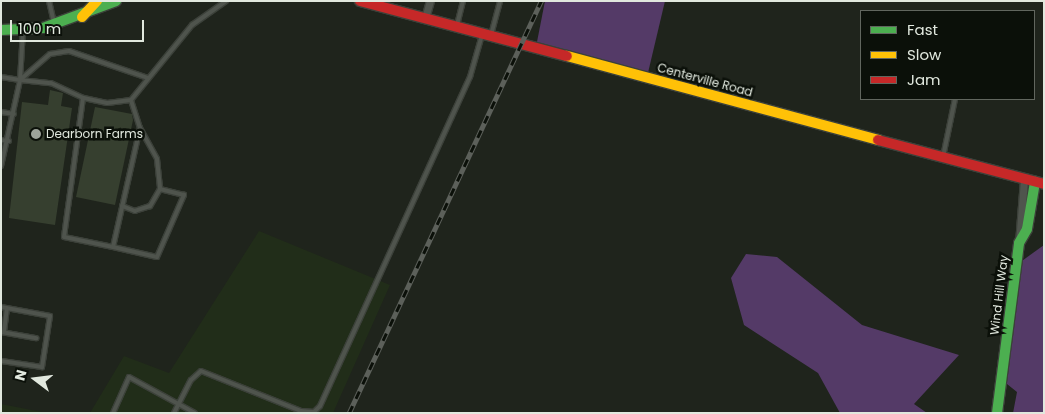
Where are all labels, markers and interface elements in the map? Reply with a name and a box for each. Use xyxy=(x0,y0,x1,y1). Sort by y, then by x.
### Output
scale bar xyxy=(12,10,146,42)
legend xyxy=(860,10,1035,100)
text: 100 m xyxy=(18,18,61,39)
text: Fast xyxy=(907,19,938,40)
text: Slow xyxy=(907,44,941,65)
street label: Centerville Road xyxy=(656,60,754,100)
text: Jam xyxy=(907,69,941,90)
place label: Dearborn Farms xyxy=(46,127,143,141)
marker: Dearborn Farms xyxy=(30,128,42,140)
street label: Wind Hill Way xyxy=(987,254,1011,336)
north arrow xyxy=(10,354,60,404)
text: N xyxy=(9,367,32,383)

